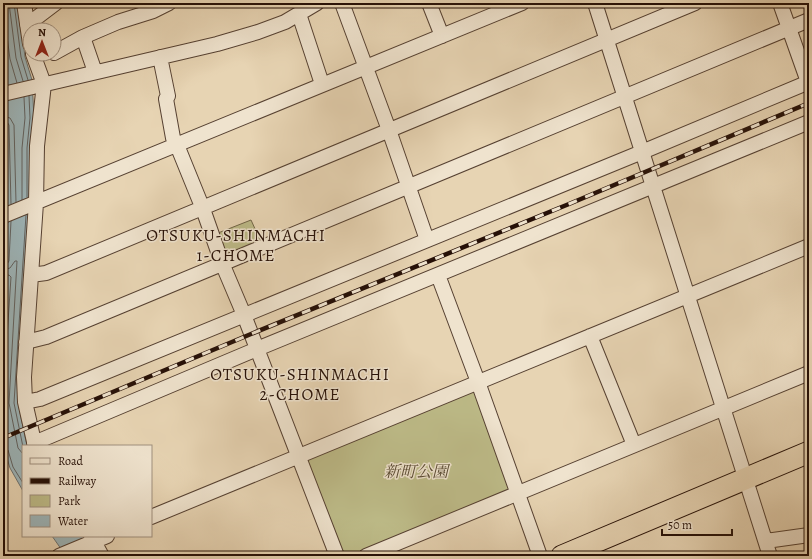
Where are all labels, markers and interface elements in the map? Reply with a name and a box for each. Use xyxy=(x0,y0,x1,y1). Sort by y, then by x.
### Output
north arrow xyxy=(22,22,62,62)
text: N xyxy=(38,25,46,40)
district label: OTSUKU-SHINMACHI 1-CHOME xyxy=(146,224,326,267)
district label: OTSUKU-SHINMACHI 2-CHOME xyxy=(210,363,390,406)
legend xyxy=(22,445,152,537)
text: Road xyxy=(58,453,84,469)
park label: 新町公園 xyxy=(384,461,451,483)
text: Railway xyxy=(58,473,97,489)
text: Park xyxy=(58,493,81,509)
scale bar xyxy=(662,511,732,537)
text: Water xyxy=(57,513,88,529)
text: 50 m xyxy=(668,517,692,533)

